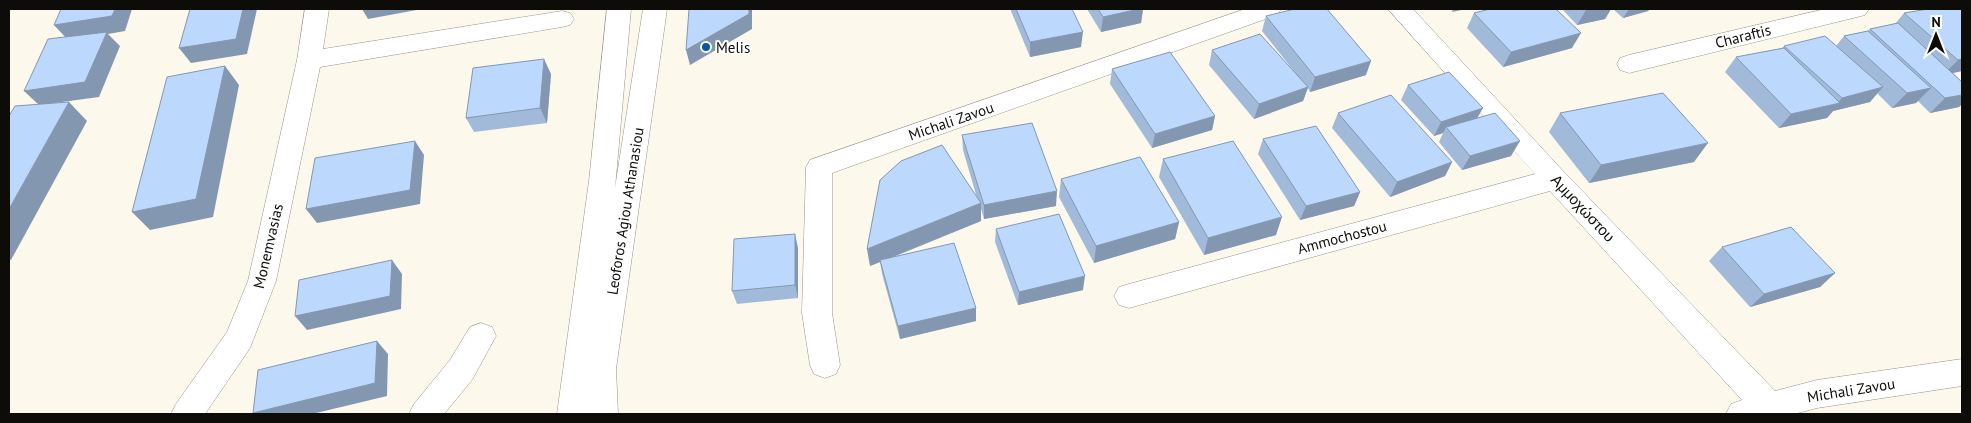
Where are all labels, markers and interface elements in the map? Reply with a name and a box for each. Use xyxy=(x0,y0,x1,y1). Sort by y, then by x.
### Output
north arrow xyxy=(1911,10,1961,60)
text: N xyxy=(1931,13,1941,31)
street label: Charaftis xyxy=(1713,20,1773,52)
place label: Melis xyxy=(716,38,750,57)
marker: Melis xyxy=(700,41,712,53)
street label: Michali Zavou xyxy=(906,98,996,144)
street label: Leoforos Agiou Athanasiou xyxy=(602,126,648,296)
street label: Αμμοχώστου xyxy=(1547,170,1619,246)
street label: Monemvasias xyxy=(249,202,287,290)
street label: Ammochostou xyxy=(1295,216,1389,258)
street label: Michali Zavou xyxy=(1806,374,1896,406)

